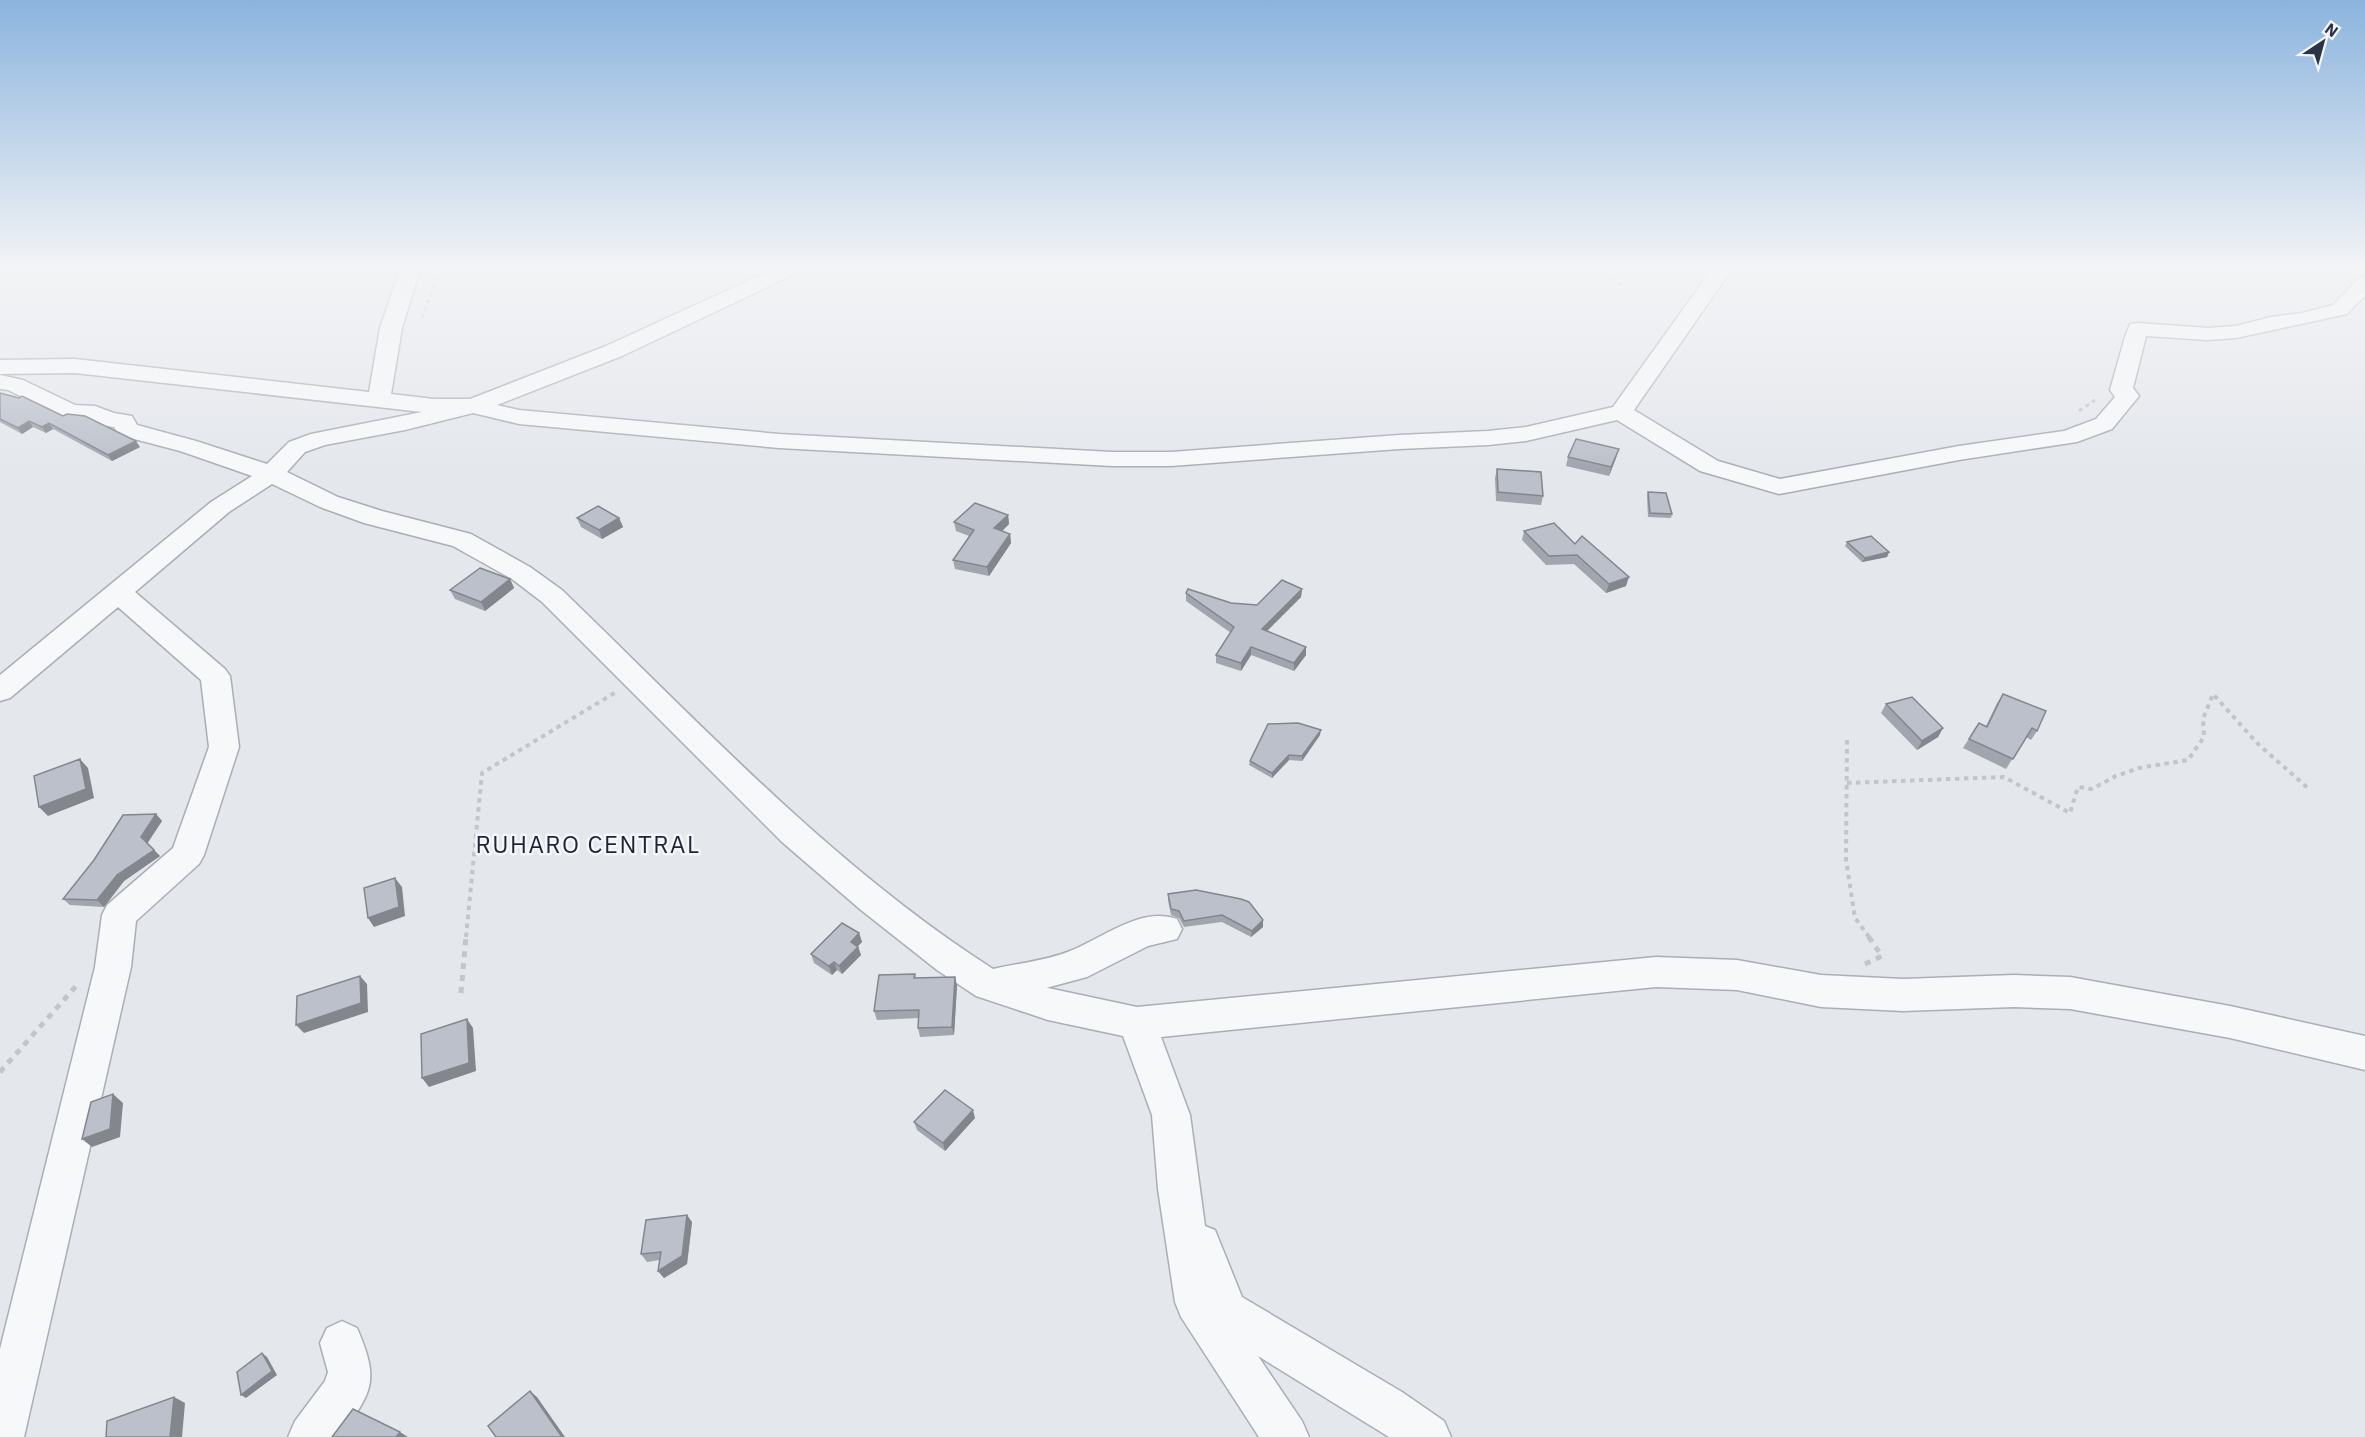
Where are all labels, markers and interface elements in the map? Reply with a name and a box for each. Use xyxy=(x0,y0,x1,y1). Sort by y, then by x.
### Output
north arrow xyxy=(2293,12,2353,72)
text: N xyxy=(2321,18,2342,41)
district label: RUHARO CENTRAL xyxy=(476,828,700,860)

